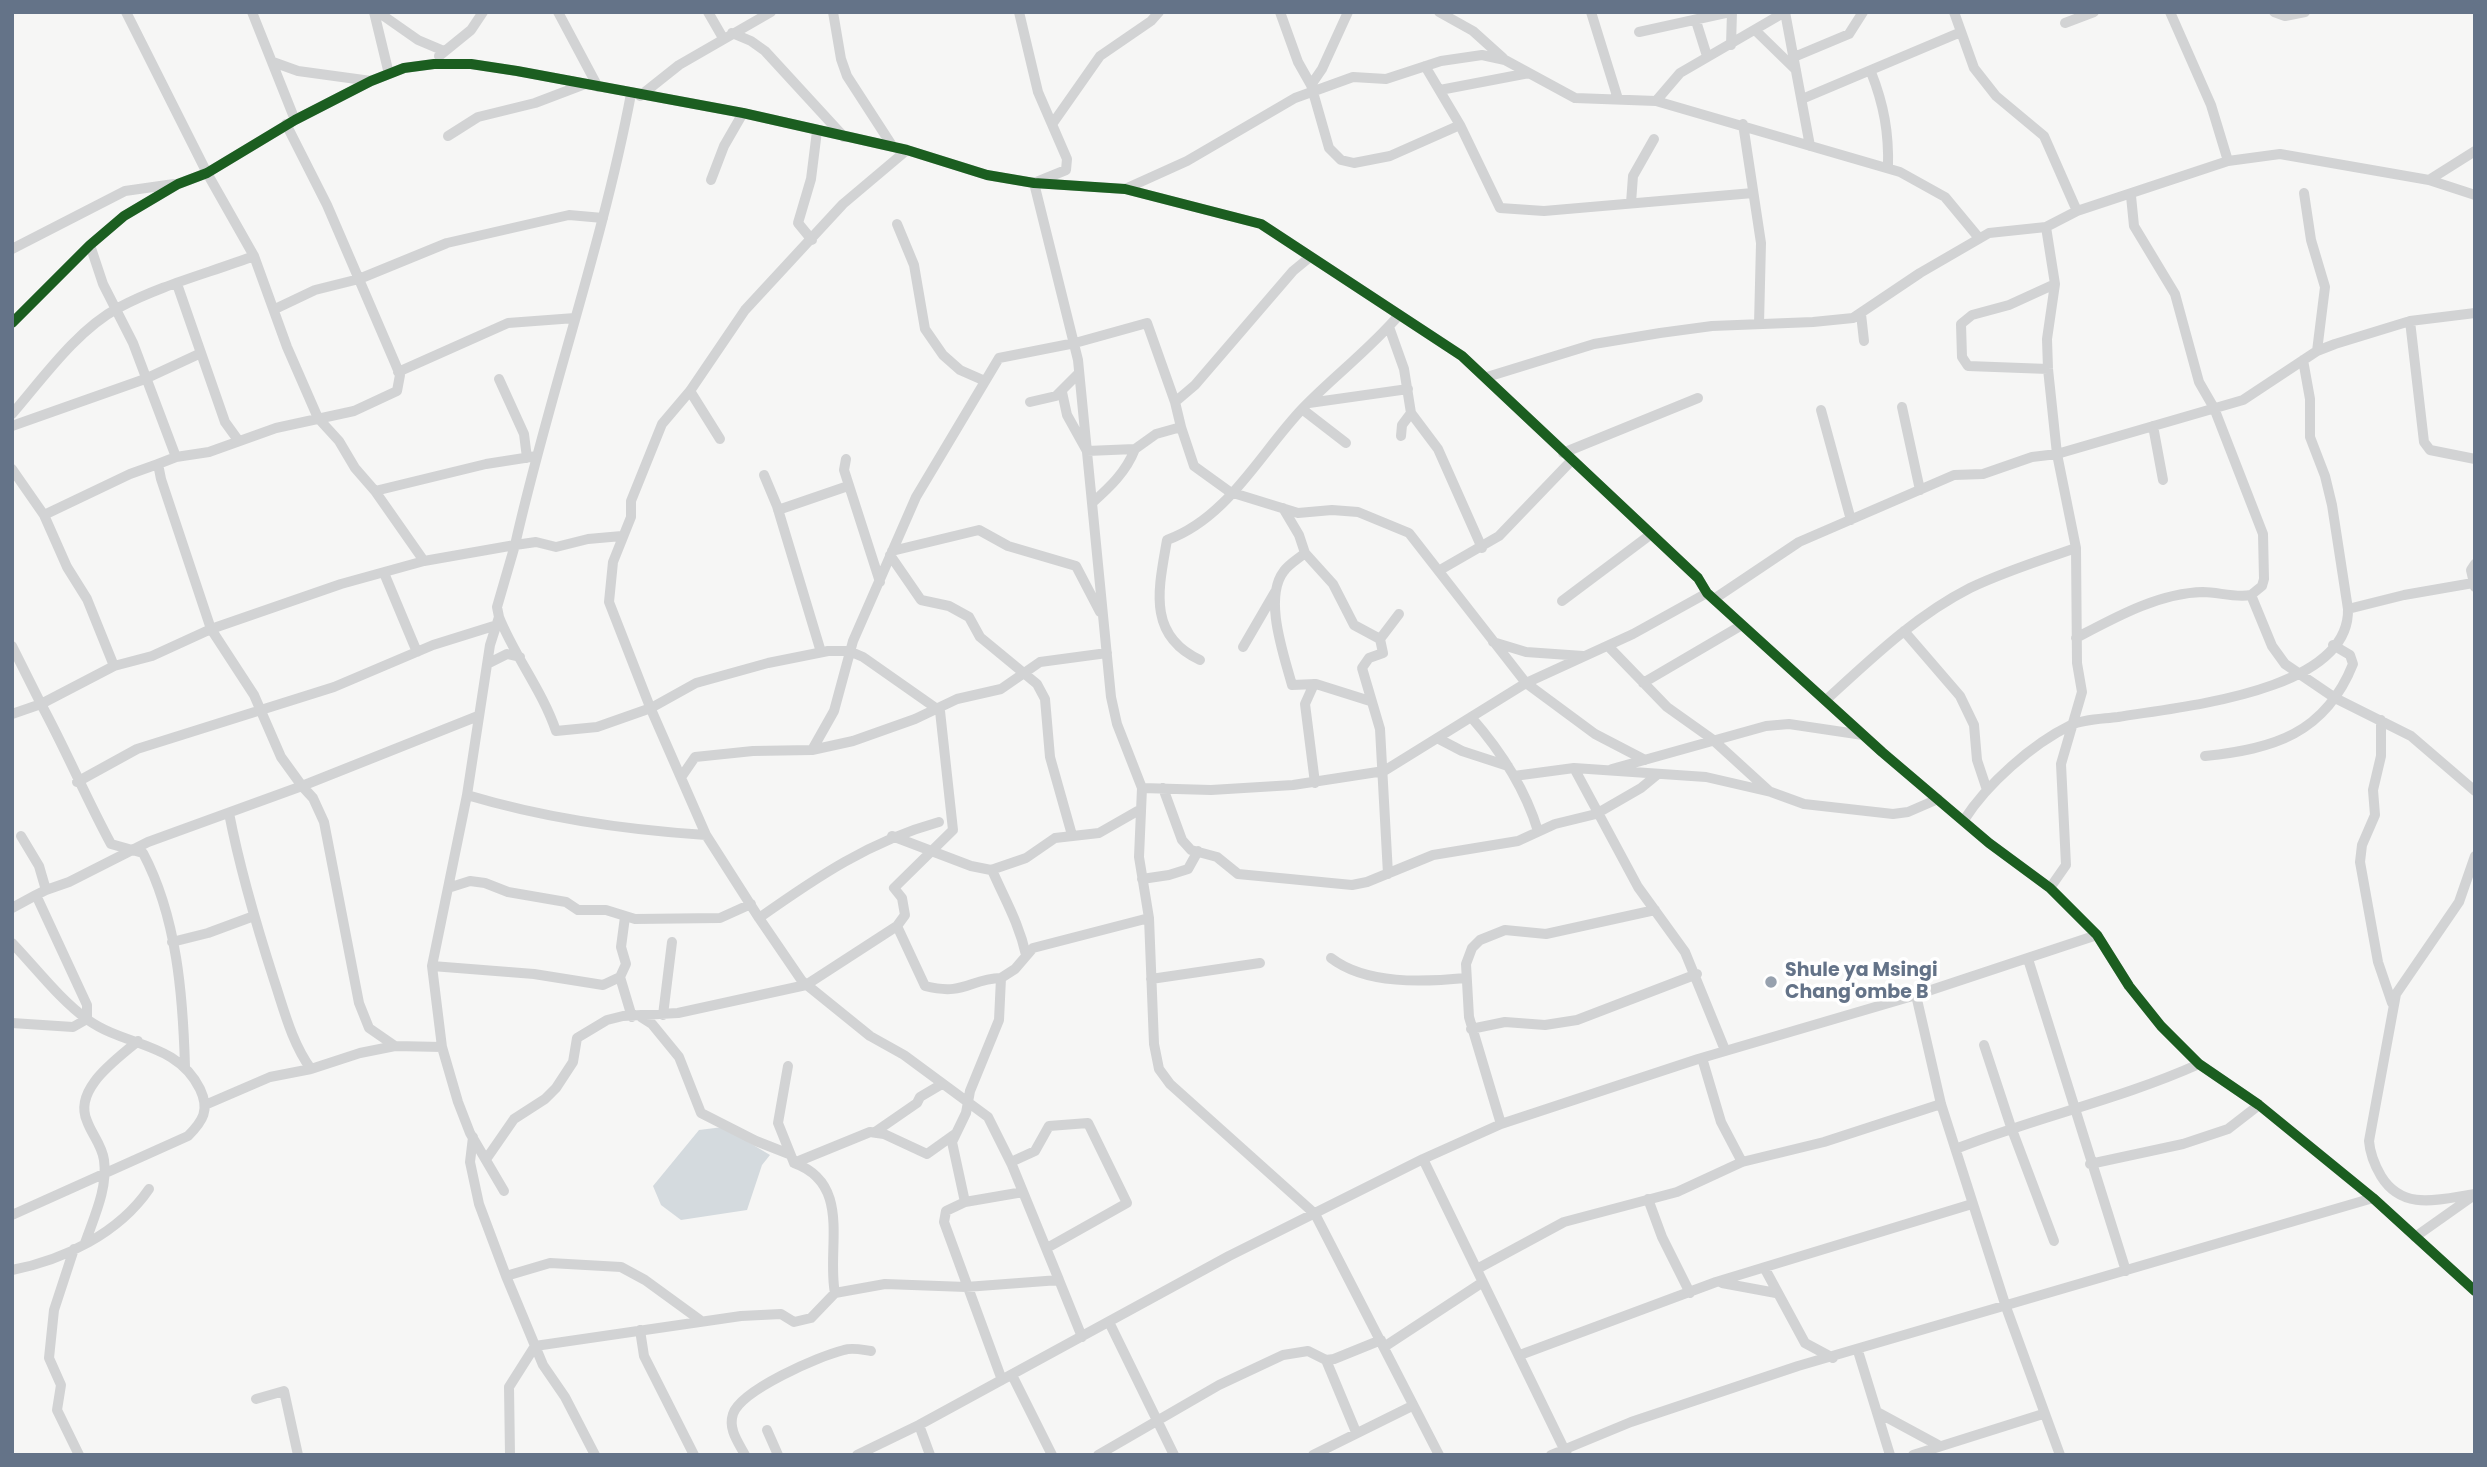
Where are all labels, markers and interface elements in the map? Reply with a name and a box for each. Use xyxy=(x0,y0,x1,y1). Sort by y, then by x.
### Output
place label: Shule ya Msingi Chang'ombe B xyxy=(1785,960,1938,1004)
marker: Shule ya Msingi Chang'ombe B xyxy=(1763,974,1779,990)

